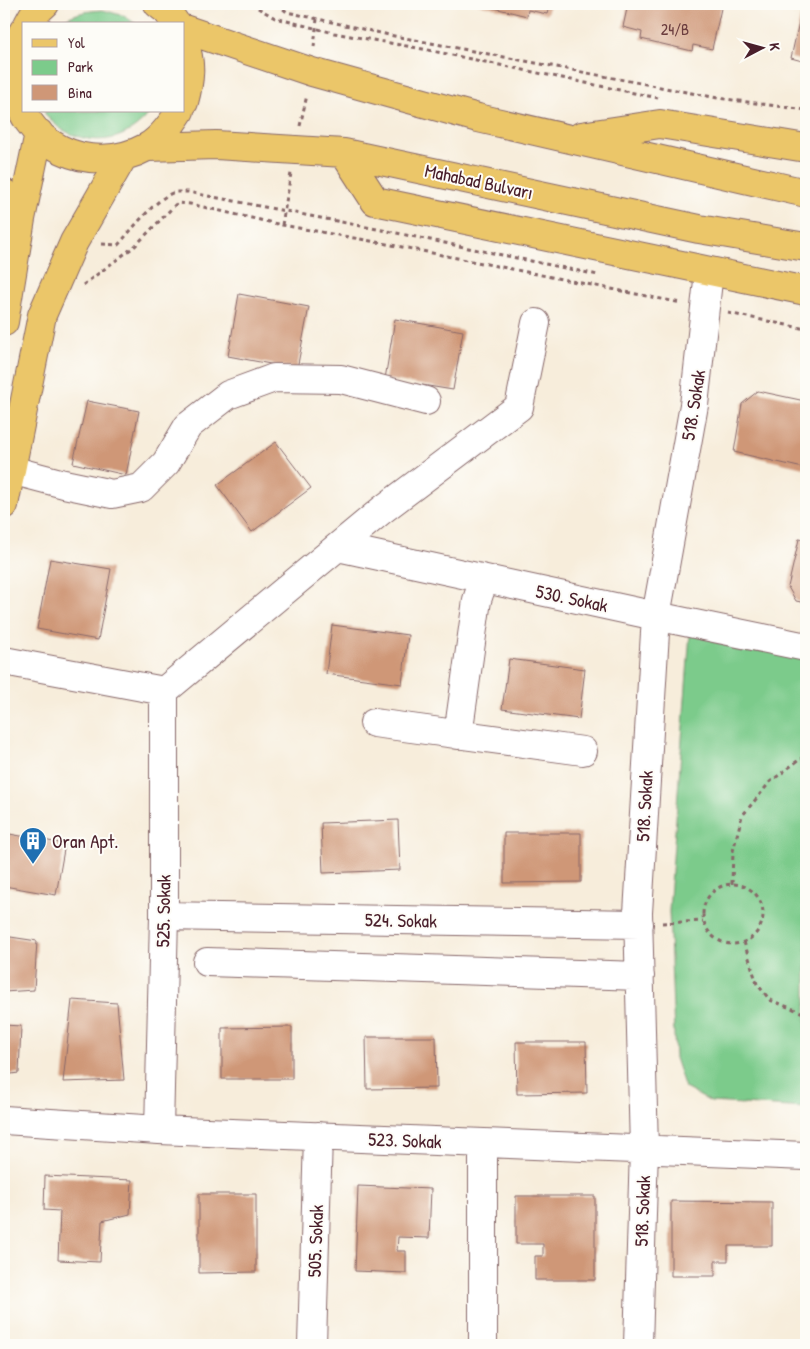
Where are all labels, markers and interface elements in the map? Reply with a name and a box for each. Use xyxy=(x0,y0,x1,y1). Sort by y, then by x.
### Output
house number: 24/B xyxy=(661,18,689,40)
legend xyxy=(22,22,185,112)
north arrow xyxy=(738,22,788,72)
text: Yol xyxy=(68,32,85,53)
text: K xyxy=(766,42,785,52)
text: Park xyxy=(68,56,93,77)
text: Bina xyxy=(68,82,92,103)
street label: Mahabad Bulvarı xyxy=(422,157,536,205)
street label: 518. Sokak xyxy=(675,368,711,442)
street label: 530. Sokak xyxy=(534,578,611,618)
street label: 518. Sokak xyxy=(629,770,659,842)
building icon: Oran Apt. xyxy=(18,826,48,865)
place label: Oran Apt. xyxy=(52,828,118,854)
street label: 525. Sokak xyxy=(149,874,177,948)
street label: 524. Sokak xyxy=(365,906,437,934)
street label: 523. Sokak xyxy=(368,1126,442,1154)
street label: 518. Sokak xyxy=(628,1175,656,1247)
street label: 505. Sokak xyxy=(301,1204,329,1278)

